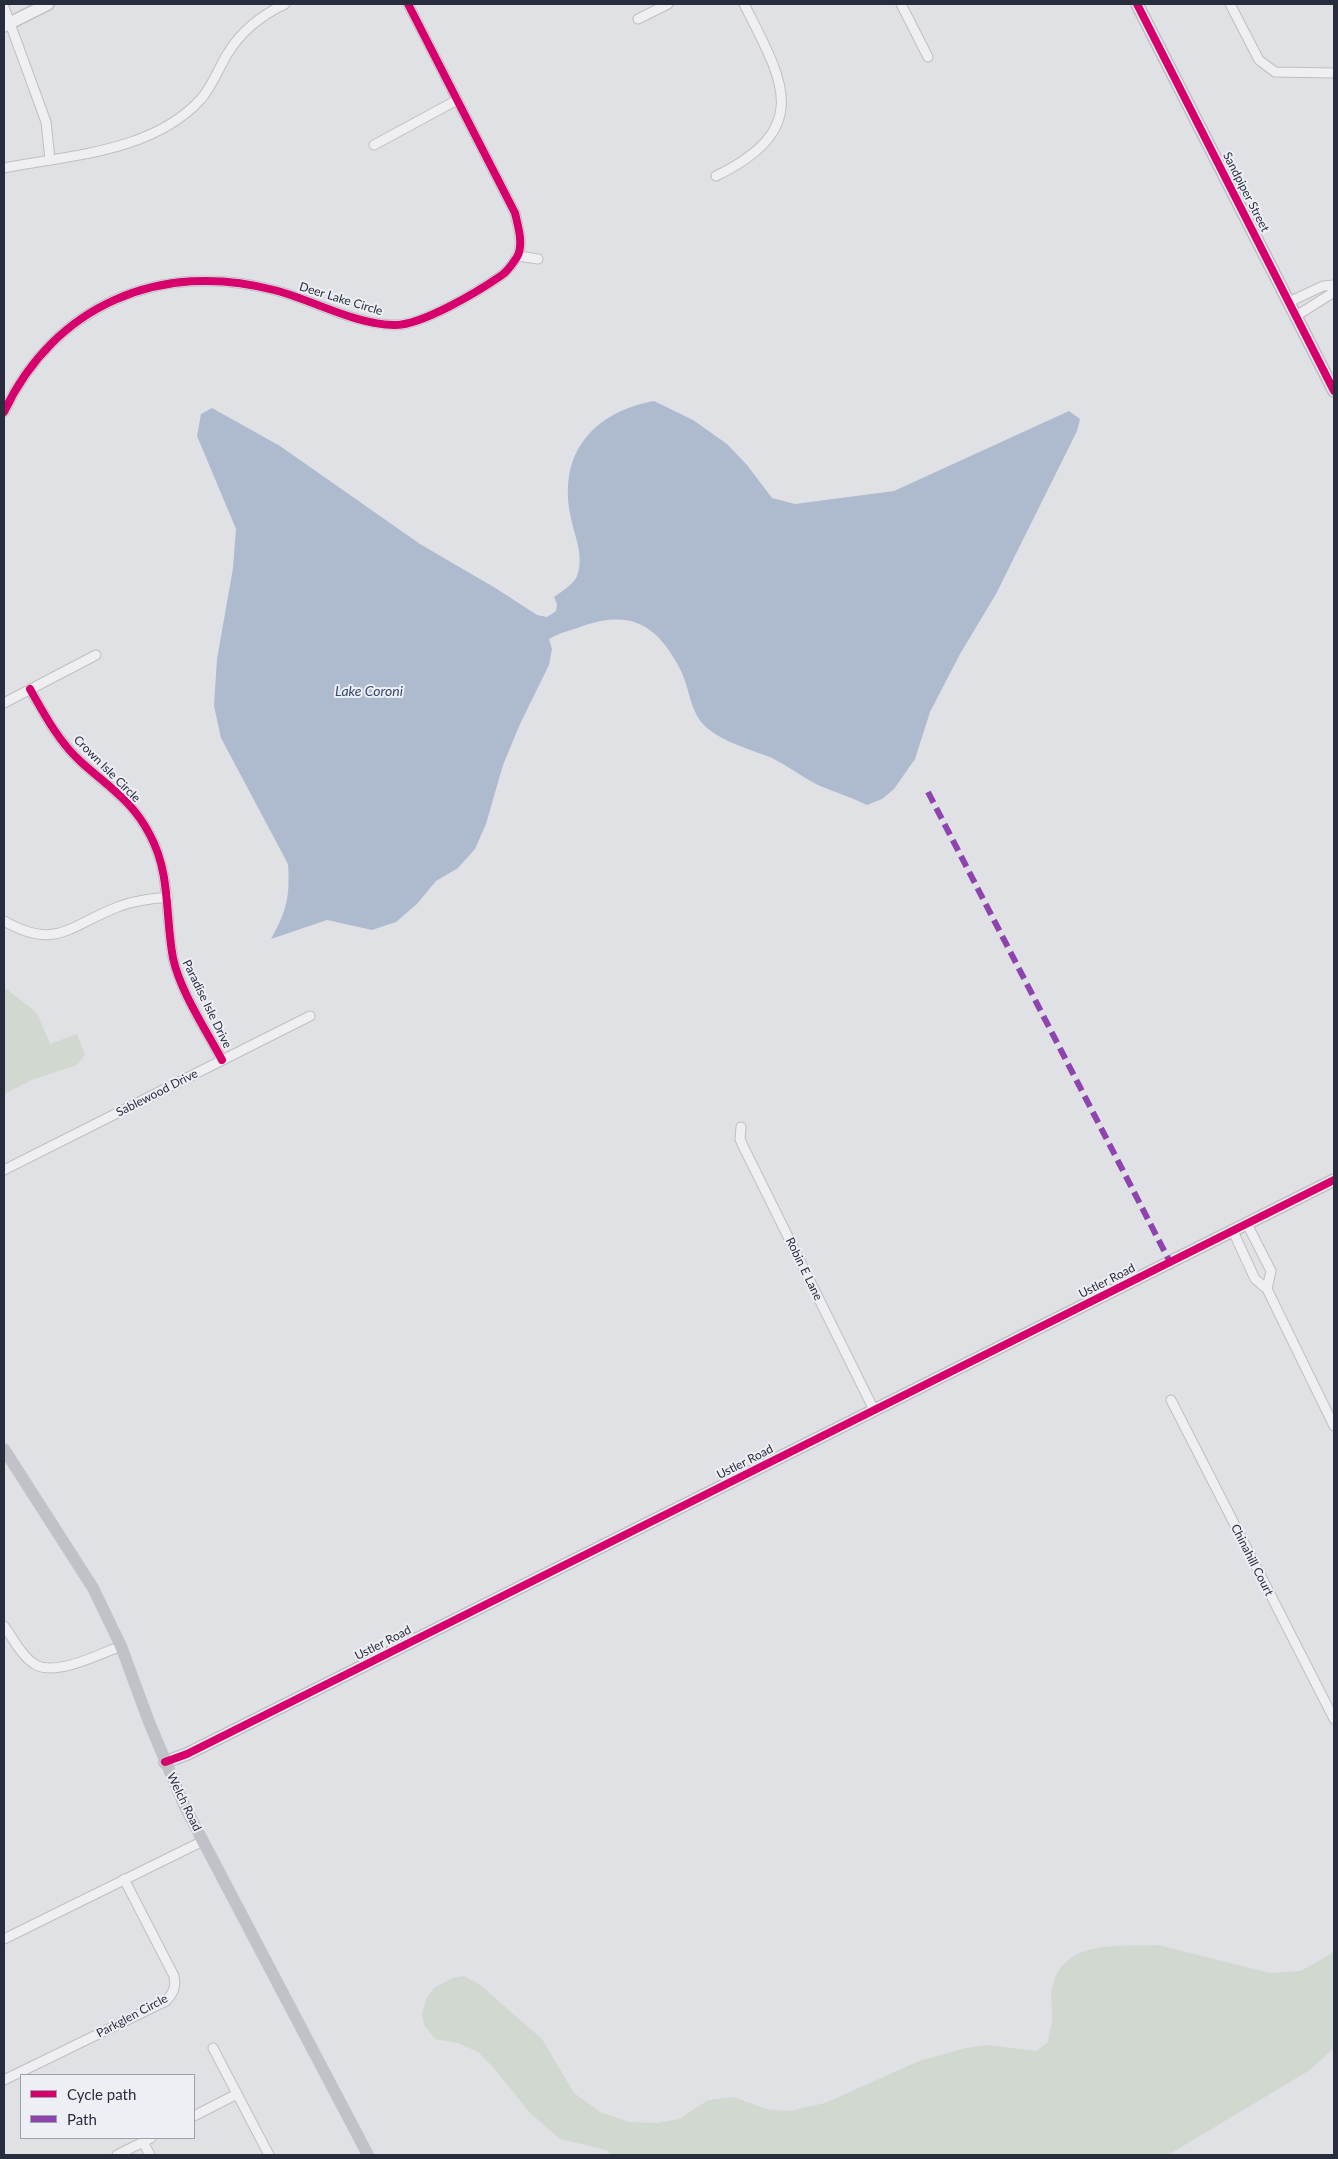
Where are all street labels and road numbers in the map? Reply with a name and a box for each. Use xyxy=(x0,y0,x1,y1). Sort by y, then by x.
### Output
street label: Sandpiper Street xyxy=(1220,150,1272,234)
street label: Deer Lake Circle xyxy=(298,279,384,319)
street label: Crown Isle Circle xyxy=(71,733,143,805)
street label: Paradise Isle Drive xyxy=(179,957,235,1051)
street label: Sablewood Drive xyxy=(114,1066,200,1120)
street label: Robin E Lane xyxy=(783,1235,825,1303)
street label: Ustler Road xyxy=(1076,1261,1138,1301)
street label: Ustler Road xyxy=(714,1442,776,1482)
street label: Chinahill Court xyxy=(1228,1522,1276,1598)
street label: Ustler Road xyxy=(352,1623,414,1663)
street label: Welch Road xyxy=(164,1771,204,1833)
street label: Parkglen Circle xyxy=(94,1991,170,2041)

